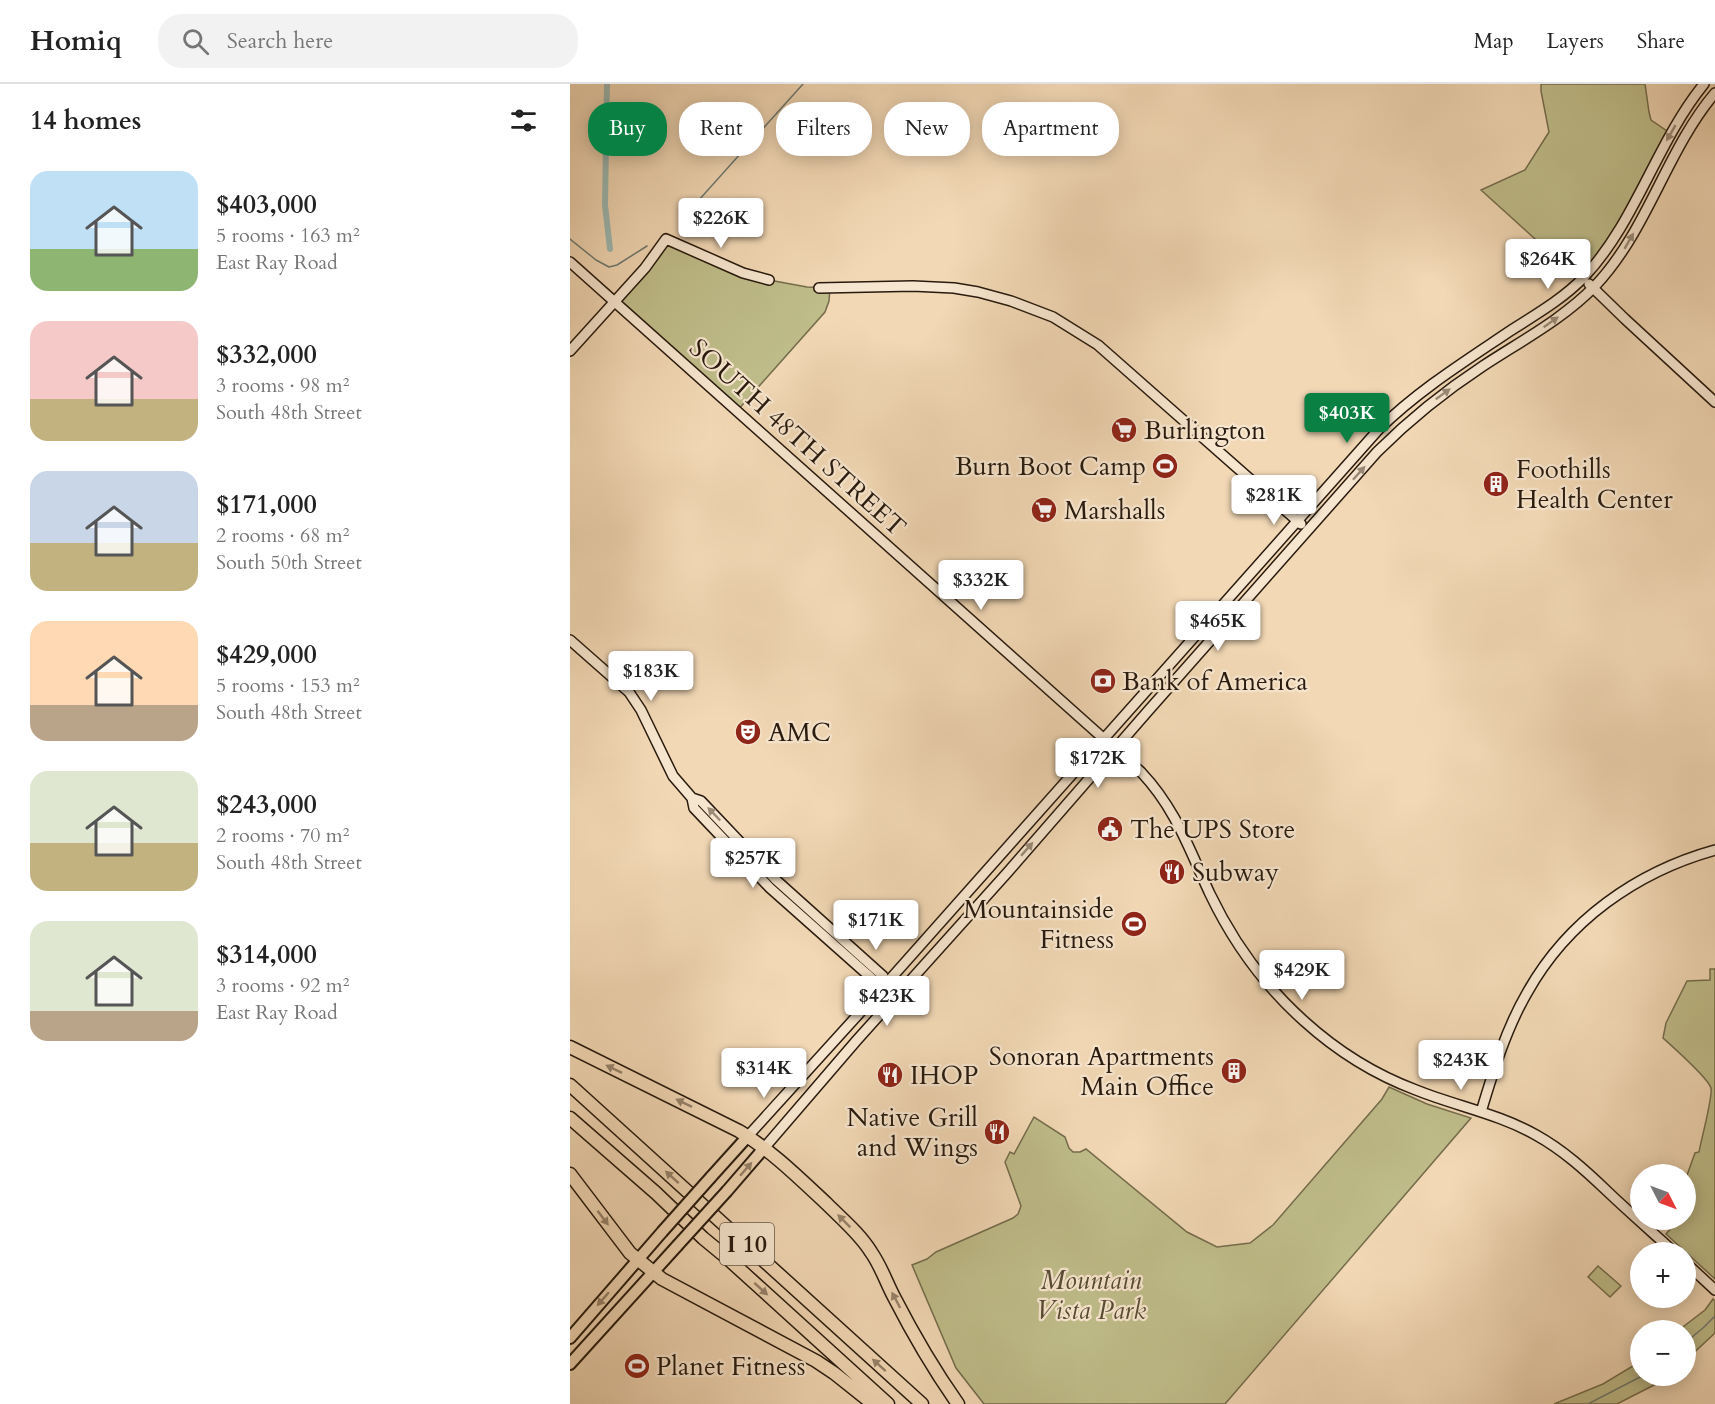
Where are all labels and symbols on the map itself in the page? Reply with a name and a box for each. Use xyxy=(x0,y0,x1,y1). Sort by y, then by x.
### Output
one-way arrow xyxy=(1666,124,1676,141)
pin: $226K xyxy=(679,198,763,249)
one-way arrow xyxy=(1623,233,1634,249)
pin: $264K xyxy=(1506,239,1590,290)
one-way arrow xyxy=(1543,316,1559,328)
street label: SOUTH 48TH STREET xyxy=(682,331,913,544)
one-way arrow xyxy=(1434,388,1450,400)
pin: $403K xyxy=(1305,393,1389,444)
place label: Burlington xyxy=(1144,413,1266,448)
supermarket icon: Burlington xyxy=(1109,415,1139,445)
place label: Burn Boot Camp xyxy=(955,449,1146,484)
sports icon: Burn Boot Camp xyxy=(1150,451,1180,481)
place label: Foothills Health Center xyxy=(1516,452,1673,517)
one-way arrow xyxy=(1352,465,1366,480)
building icon: Foothills Health Center xyxy=(1481,469,1511,499)
pin: $281K xyxy=(1232,475,1316,526)
place label: Marshalls xyxy=(1064,493,1165,528)
supermarket icon: Marshalls xyxy=(1029,495,1059,525)
pin: $332K xyxy=(939,560,1023,611)
pin: $465K xyxy=(1176,601,1260,652)
pin: $183K xyxy=(609,651,693,702)
place label: Bank of America xyxy=(1122,664,1308,699)
bank icon: Bank of America xyxy=(1088,666,1118,696)
place label: AMC xyxy=(768,715,831,750)
theatre icon: AMC xyxy=(733,717,763,747)
pin: $172K xyxy=(1056,738,1140,789)
one-way arrow xyxy=(707,807,721,821)
place label: The UPS Store xyxy=(1130,812,1295,847)
public building icon: The UPS Store xyxy=(1095,814,1125,844)
pin: $257K xyxy=(711,838,795,889)
one-way arrow xyxy=(1020,842,1033,857)
place label: Subway xyxy=(1192,855,1279,890)
restaurant icon: Subway xyxy=(1157,857,1187,887)
place label: Mountainside Fitness xyxy=(963,892,1114,957)
pin: $171K xyxy=(834,900,918,951)
sports icon: Mountainside Fitness xyxy=(1119,909,1149,939)
pin: $429K xyxy=(1260,950,1344,1001)
pin: $423K xyxy=(845,976,929,1027)
place label: Sonoran Apartments Main Office xyxy=(989,1039,1214,1104)
pin: $243K xyxy=(1419,1040,1503,1091)
pin: $314K xyxy=(722,1048,806,1099)
building icon: Sonoran Apartments Main Office xyxy=(1219,1056,1249,1086)
place label: IHOP xyxy=(910,1058,978,1093)
restaurant icon: IHOP xyxy=(875,1060,905,1090)
one-way arrow xyxy=(606,1064,623,1073)
one-way arrow xyxy=(676,1099,693,1108)
place label: Native Grill and Wings xyxy=(847,1100,978,1165)
restaurant icon: Native Grill and Wings xyxy=(982,1117,1012,1147)
one-way arrow xyxy=(739,1162,752,1177)
north arrow xyxy=(1630,1164,1696,1230)
one-way arrow xyxy=(665,1170,680,1184)
one-way arrow xyxy=(596,1210,608,1225)
one-way arrow xyxy=(837,1214,851,1228)
road number: I 10 xyxy=(720,1223,774,1265)
park label: Mountain Vista Park xyxy=(1036,1263,1146,1328)
one-way arrow xyxy=(753,1282,768,1295)
one-way arrow xyxy=(597,1291,610,1307)
one-way arrow xyxy=(891,1291,901,1308)
place label: Planet Fitness xyxy=(656,1349,805,1384)
sports icon: Planet Fitness xyxy=(622,1351,652,1381)
one-way arrow xyxy=(872,1358,886,1372)

